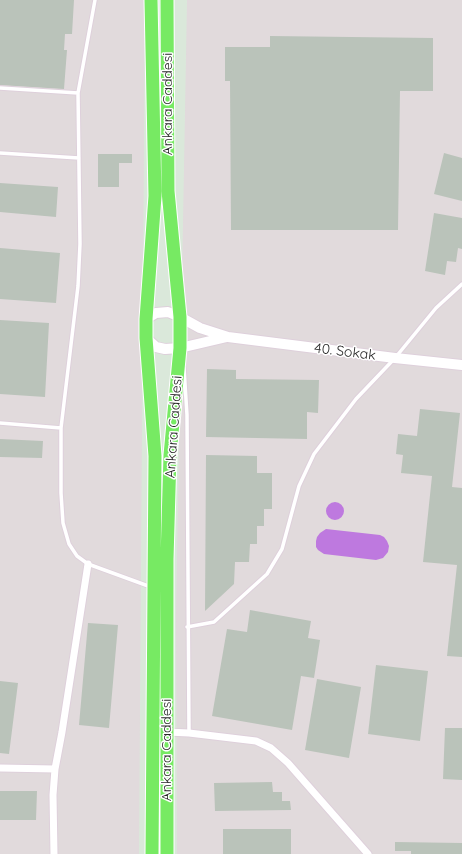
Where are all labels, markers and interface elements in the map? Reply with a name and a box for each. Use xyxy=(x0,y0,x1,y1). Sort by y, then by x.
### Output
street label: Ankara Caddesi xyxy=(160,53,176,155)
street label: 40. Sokak xyxy=(313,340,377,364)
street label: Ankara Caddesi xyxy=(162,375,186,479)
street label: Ankara Caddesi xyxy=(159,699,175,801)

